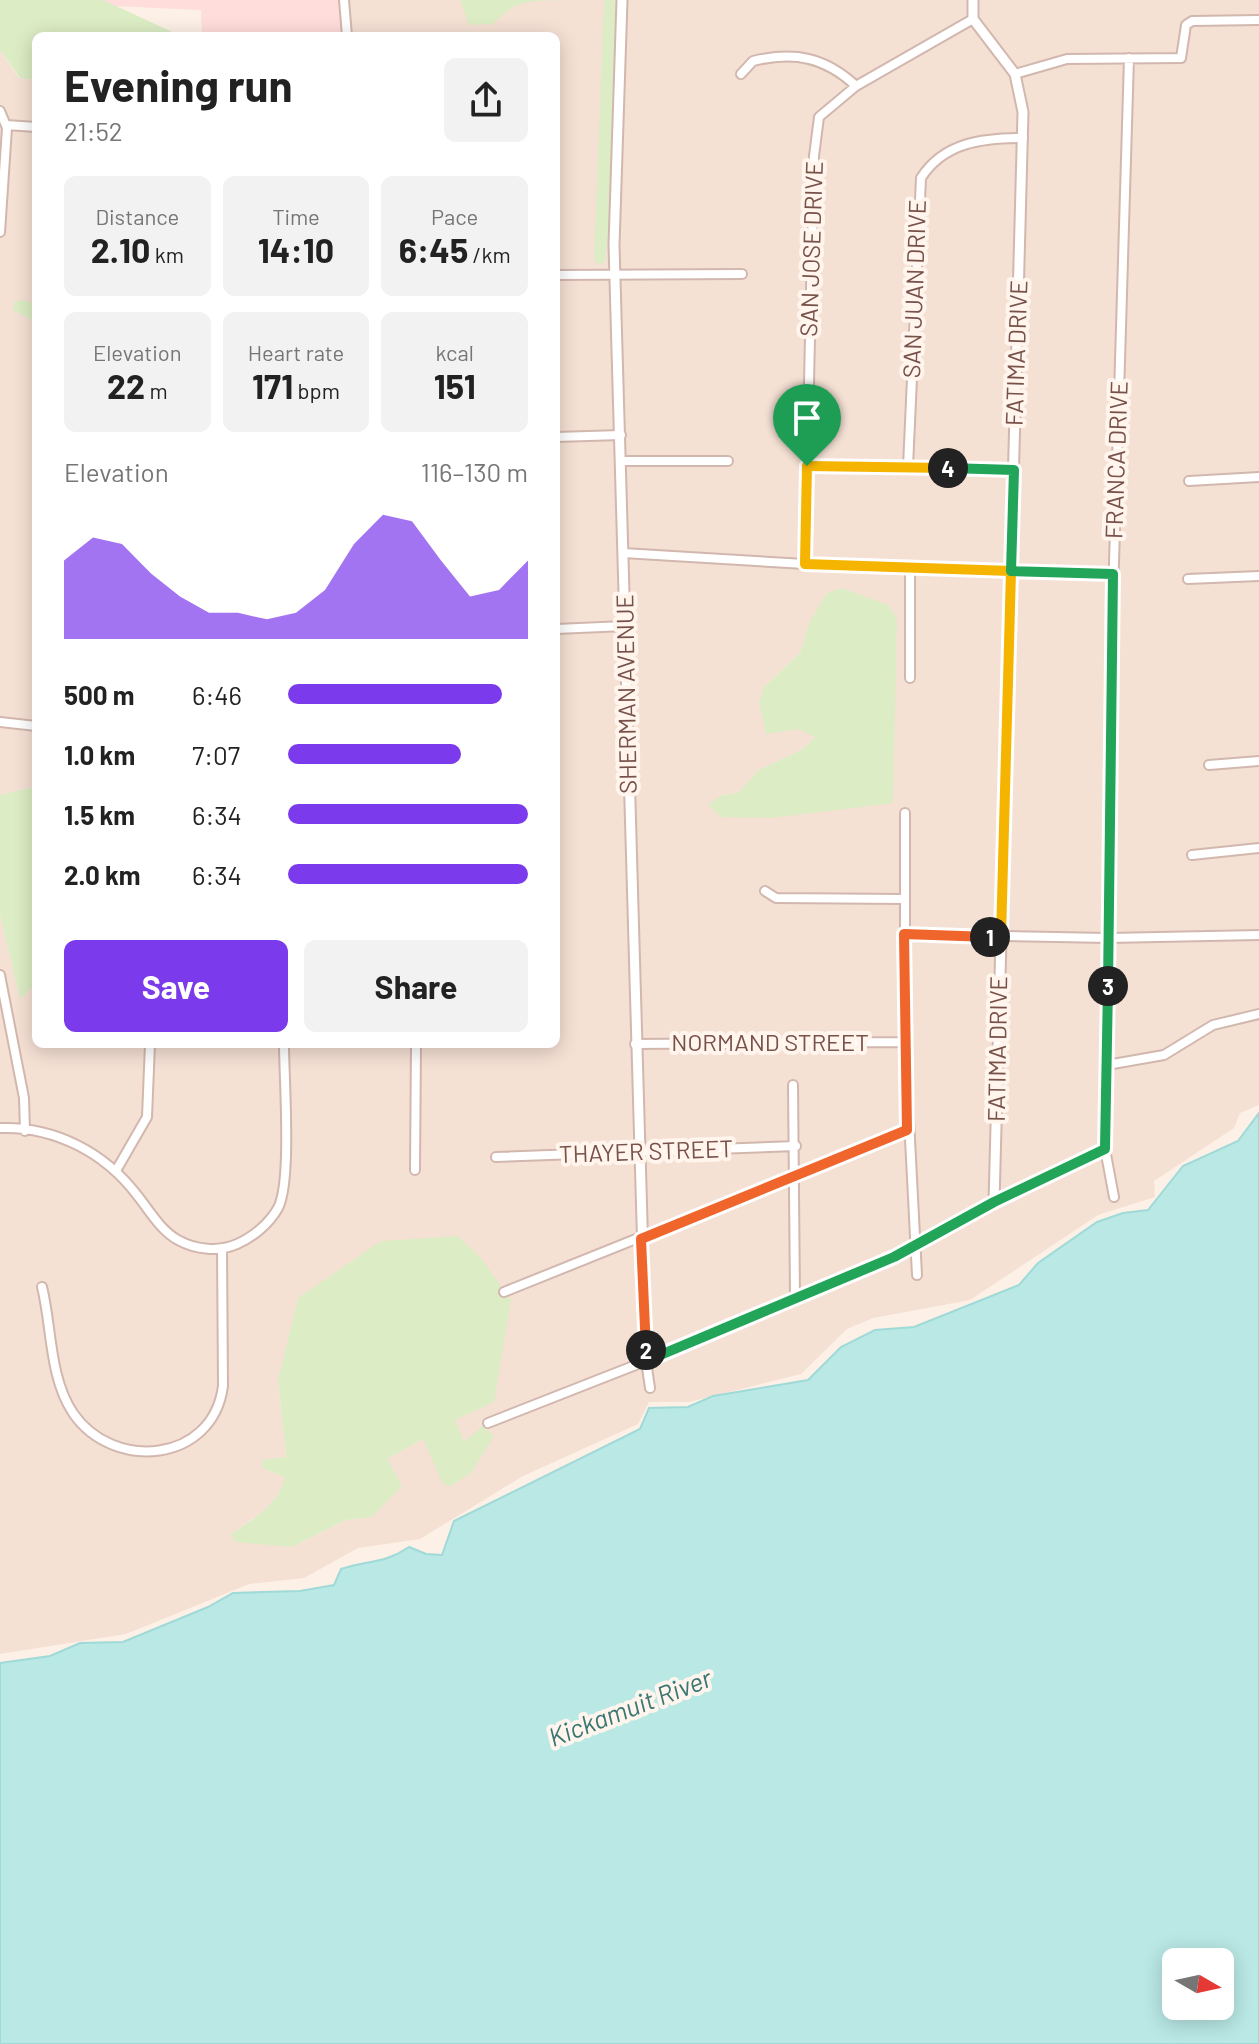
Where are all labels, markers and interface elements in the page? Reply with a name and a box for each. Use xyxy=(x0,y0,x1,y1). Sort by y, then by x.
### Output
text: Evening run xyxy=(64,58,293,111)
button: share xyxy=(444,58,528,142)
text: 21:52 xyxy=(64,115,123,146)
street label: SAN JOSE DRIVE xyxy=(793,161,828,337)
street label: SAN JUAN DRIVE xyxy=(896,199,931,379)
text: Distance xyxy=(95,203,179,229)
text: Time xyxy=(272,203,320,229)
text: Pace xyxy=(431,203,478,229)
text: 2.10 xyxy=(91,229,150,270)
text: 14:10 xyxy=(258,229,334,270)
text: 6:45 xyxy=(399,229,468,270)
text: km xyxy=(150,241,184,267)
text: /km xyxy=(468,241,511,267)
street label: FATIMA DRIVE xyxy=(998,280,1033,426)
text: Elevation xyxy=(93,339,182,365)
text: Heart rate xyxy=(248,339,344,365)
text: kcal xyxy=(435,339,474,365)
text: 22 xyxy=(107,365,145,406)
text: 171 xyxy=(252,365,293,406)
text: 151 xyxy=(434,365,476,406)
text: m xyxy=(145,377,168,403)
text: bpm xyxy=(293,377,340,403)
street label: FRANCA DRIVE xyxy=(1098,381,1133,539)
pin xyxy=(773,384,841,466)
icon: arrive xyxy=(785,396,829,440)
pin: 4 xyxy=(928,448,968,488)
text: 4 xyxy=(941,455,955,481)
text: Elevation xyxy=(64,456,169,487)
text: 116–130 m xyxy=(421,456,528,487)
street label: SHERMAN AVENUE xyxy=(609,594,642,794)
text: 500 m xyxy=(64,679,135,710)
text: 6:46 xyxy=(192,679,242,710)
text: 1.0 km xyxy=(64,739,135,770)
text: 7:07 xyxy=(192,739,240,770)
text: 1.5 km xyxy=(64,799,135,830)
text: 6:34 xyxy=(192,799,242,830)
text: 2.0 km xyxy=(64,859,141,890)
text: 6:34 xyxy=(192,859,242,890)
pin: 1 xyxy=(970,917,1010,957)
text: 1 xyxy=(986,924,994,950)
button: Save xyxy=(64,940,288,1032)
button: Share xyxy=(304,940,528,1032)
pin: 3 xyxy=(1088,966,1128,1006)
text: 3 xyxy=(1102,973,1114,999)
street label: FATIMA DRIVE xyxy=(981,976,1012,1122)
street label: NORMAND STREET xyxy=(671,1027,869,1056)
street label: THAYER STREET xyxy=(558,1133,734,1168)
pin: 2 xyxy=(626,1330,666,1370)
text: 2 xyxy=(640,1337,652,1363)
water label: Kickamuit River xyxy=(544,1661,716,1752)
north arrow xyxy=(1162,1948,1234,2020)
map controls xyxy=(1162,1948,1234,2020)

